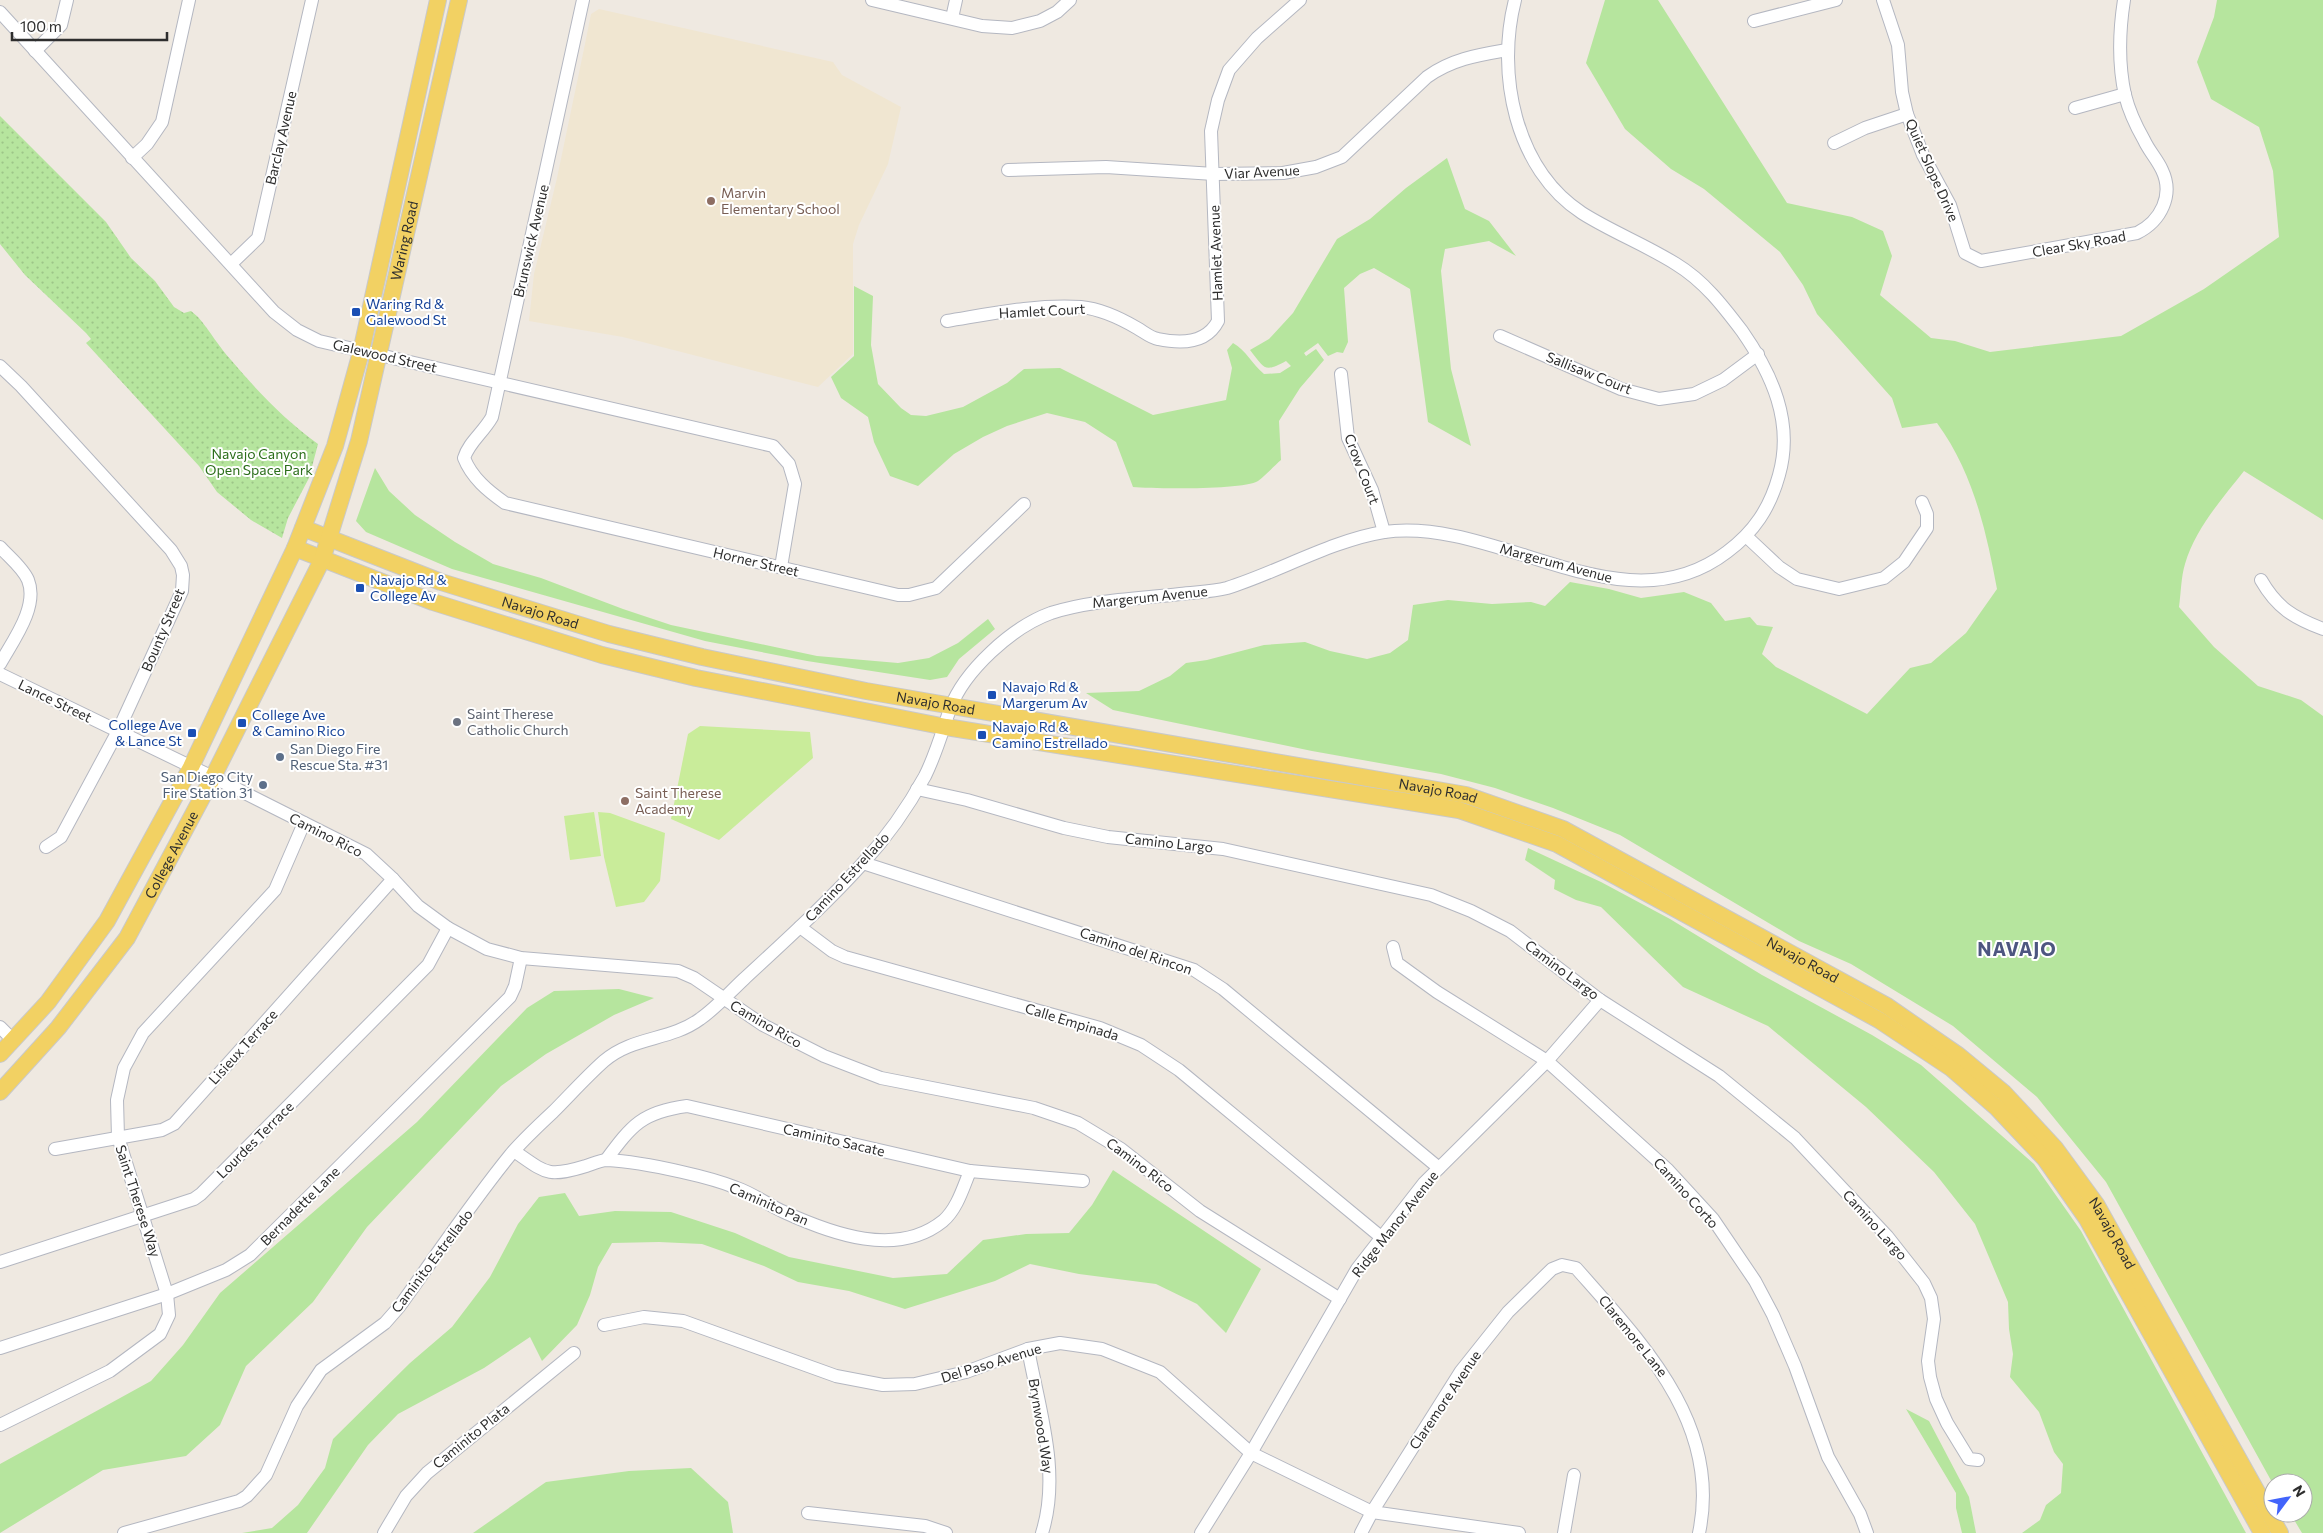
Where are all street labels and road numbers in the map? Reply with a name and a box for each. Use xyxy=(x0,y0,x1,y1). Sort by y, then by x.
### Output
street label: Barclay Avenue xyxy=(261,89,300,187)
street label: Quiet Slope Drive xyxy=(1902,116,1963,224)
street label: Viar Avenue xyxy=(1224,161,1300,182)
street label: Brunswick Avenue xyxy=(509,183,552,299)
street label: Waring Road xyxy=(387,199,421,282)
street label: Hamlet Avenue xyxy=(1205,205,1226,301)
street label: Clear Sky Road xyxy=(2031,227,2127,260)
street label: Hamlet Court xyxy=(998,300,1086,321)
street label: Galewood Street xyxy=(331,335,439,376)
street label: Sallisaw Court xyxy=(1544,348,1635,398)
street label: Crow Court xyxy=(1341,431,1384,507)
street label: Margerum Avenue xyxy=(1498,539,1614,586)
street label: Horner Street xyxy=(711,543,801,580)
street label: Margerum Avenue xyxy=(1091,582,1209,611)
street label: Bounty Street xyxy=(137,586,188,674)
street label: Navajo Road xyxy=(500,592,581,632)
street label: Lance Street xyxy=(16,675,95,726)
street label: Navajo Road xyxy=(895,687,976,718)
street label: Navajo Road xyxy=(1398,775,1480,806)
street label: College Avenue xyxy=(141,808,201,901)
street label: Camino Rico xyxy=(287,809,366,860)
street label: Camino Estrellado xyxy=(801,829,892,925)
street label: Camino Largo xyxy=(1124,829,1214,856)
street label: Camino del Rincon xyxy=(1078,923,1195,978)
street label: Navajo Road xyxy=(1764,933,1842,986)
street label: Camino Largo xyxy=(1522,936,1603,1003)
street label: Camino Rico xyxy=(727,996,805,1051)
street label: Calle Empinada xyxy=(1023,999,1121,1044)
street label: Lisieux Terrace xyxy=(205,1006,281,1088)
street label: Lourdes Terrace xyxy=(213,1098,297,1182)
street label: Caminito Sacate xyxy=(782,1120,887,1159)
street label: Camino Rico xyxy=(1103,1134,1177,1195)
street label: Saint Therese Way xyxy=(112,1143,165,1259)
street label: Camino Corto xyxy=(1650,1154,1723,1232)
street label: Bernadette Lane xyxy=(257,1163,343,1249)
street label: Ridge Manor Avenue xyxy=(1348,1167,1441,1280)
street label: Caminito Pan xyxy=(727,1178,812,1229)
street label: Camino Largo xyxy=(1839,1186,1911,1263)
street label: Navajo Road xyxy=(2086,1194,2140,1272)
street label: Caminito Estrellado xyxy=(387,1206,476,1316)
street label: Claremore Lane xyxy=(1595,1291,1671,1380)
street label: Del Paso Avenue xyxy=(939,1339,1043,1386)
street label: Claremore Avenue xyxy=(1405,1347,1484,1453)
street label: Brynwood Way xyxy=(1026,1377,1057,1475)
street label: Caminito Plata xyxy=(429,1400,512,1472)

